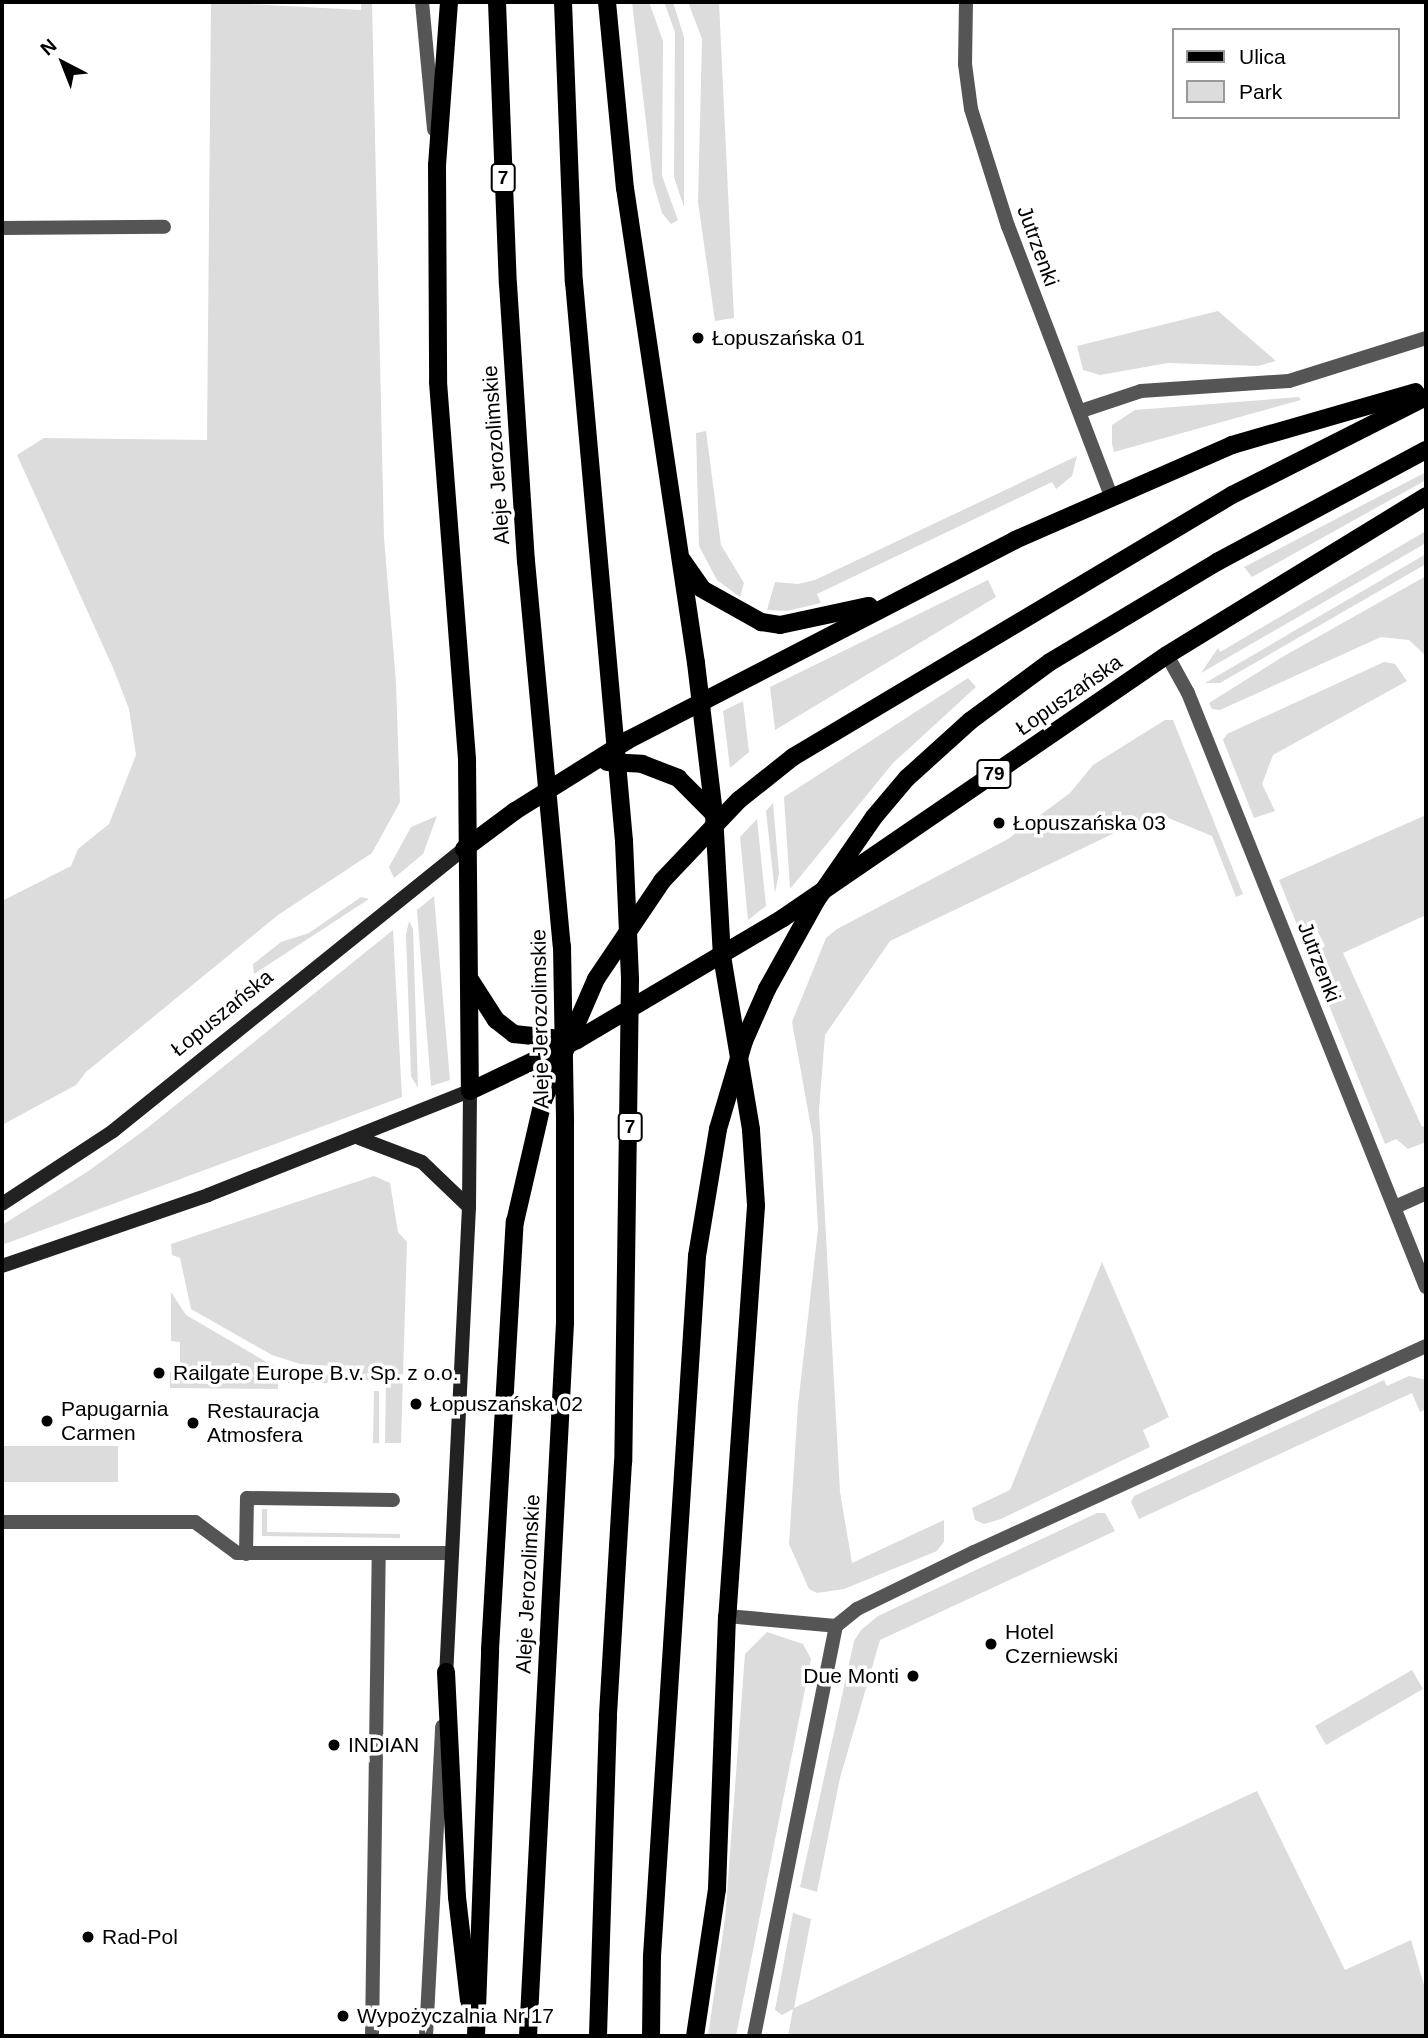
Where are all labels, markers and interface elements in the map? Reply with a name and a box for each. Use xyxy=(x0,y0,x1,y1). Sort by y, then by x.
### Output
north arrow xyxy=(28,28,98,98)
legend xyxy=(1172,28,1400,119)
text: N xyxy=(36,35,61,59)
text: Ulica xyxy=(1239,45,1286,68)
text: Park xyxy=(1239,80,1282,103)
road number: 7 xyxy=(489,162,517,194)
street label: Jutrzenki xyxy=(1012,202,1064,290)
place label: Łopuszańska 01 xyxy=(712,325,865,351)
marker: Łopuszańska 01 xyxy=(690,330,706,346)
street label: Aleje Jerozolimskie xyxy=(477,364,515,546)
street label: Łopuszańska xyxy=(1011,649,1127,741)
road number: 79 xyxy=(975,758,1013,790)
place label: Łopuszańska 03 xyxy=(1013,810,1166,836)
marker: Łopuszańska 03 xyxy=(991,815,1007,831)
street label: Jutrzenki xyxy=(1292,918,1346,1006)
street label: Aleje Jerozolimskie xyxy=(526,929,554,1109)
street label: Łopuszańska xyxy=(166,964,278,1062)
road number: 7 xyxy=(616,1112,644,1142)
place label: Railgate Europe B.v. Sp. z o.o. xyxy=(173,1360,459,1386)
marker: Railgate Europe B.v. Sp. z o.o. xyxy=(151,1365,167,1381)
place label: Łopuszańska 02 xyxy=(430,1391,583,1417)
place label: Papugarnia Carmen xyxy=(61,1396,168,1446)
marker: Łopuszańska 02 xyxy=(408,1396,424,1412)
place label: Restauracja Atmosfera xyxy=(207,1398,319,1448)
marker: Papugarnia Carmen xyxy=(39,1413,55,1429)
marker: Restauracja Atmosfera xyxy=(185,1415,201,1431)
street label: Aleje Jerozolimskie xyxy=(511,1494,545,1674)
place label: Hotel Czerniewski xyxy=(1005,1619,1118,1669)
marker: Hotel Czerniewski xyxy=(983,1636,999,1652)
place label: Due Monti xyxy=(803,1663,899,1689)
marker: Due Monti xyxy=(905,1668,921,1684)
place label: INDIAN xyxy=(348,1732,419,1758)
marker: INDIAN xyxy=(326,1737,342,1753)
place label: Rad-Pol xyxy=(102,1924,178,1950)
marker: Rad-Pol xyxy=(80,1929,96,1945)
place label: Wypożyczalnia Nr 17 xyxy=(357,2003,554,2029)
marker: Wypożyczalnia Nr 17 xyxy=(335,2008,351,2024)

